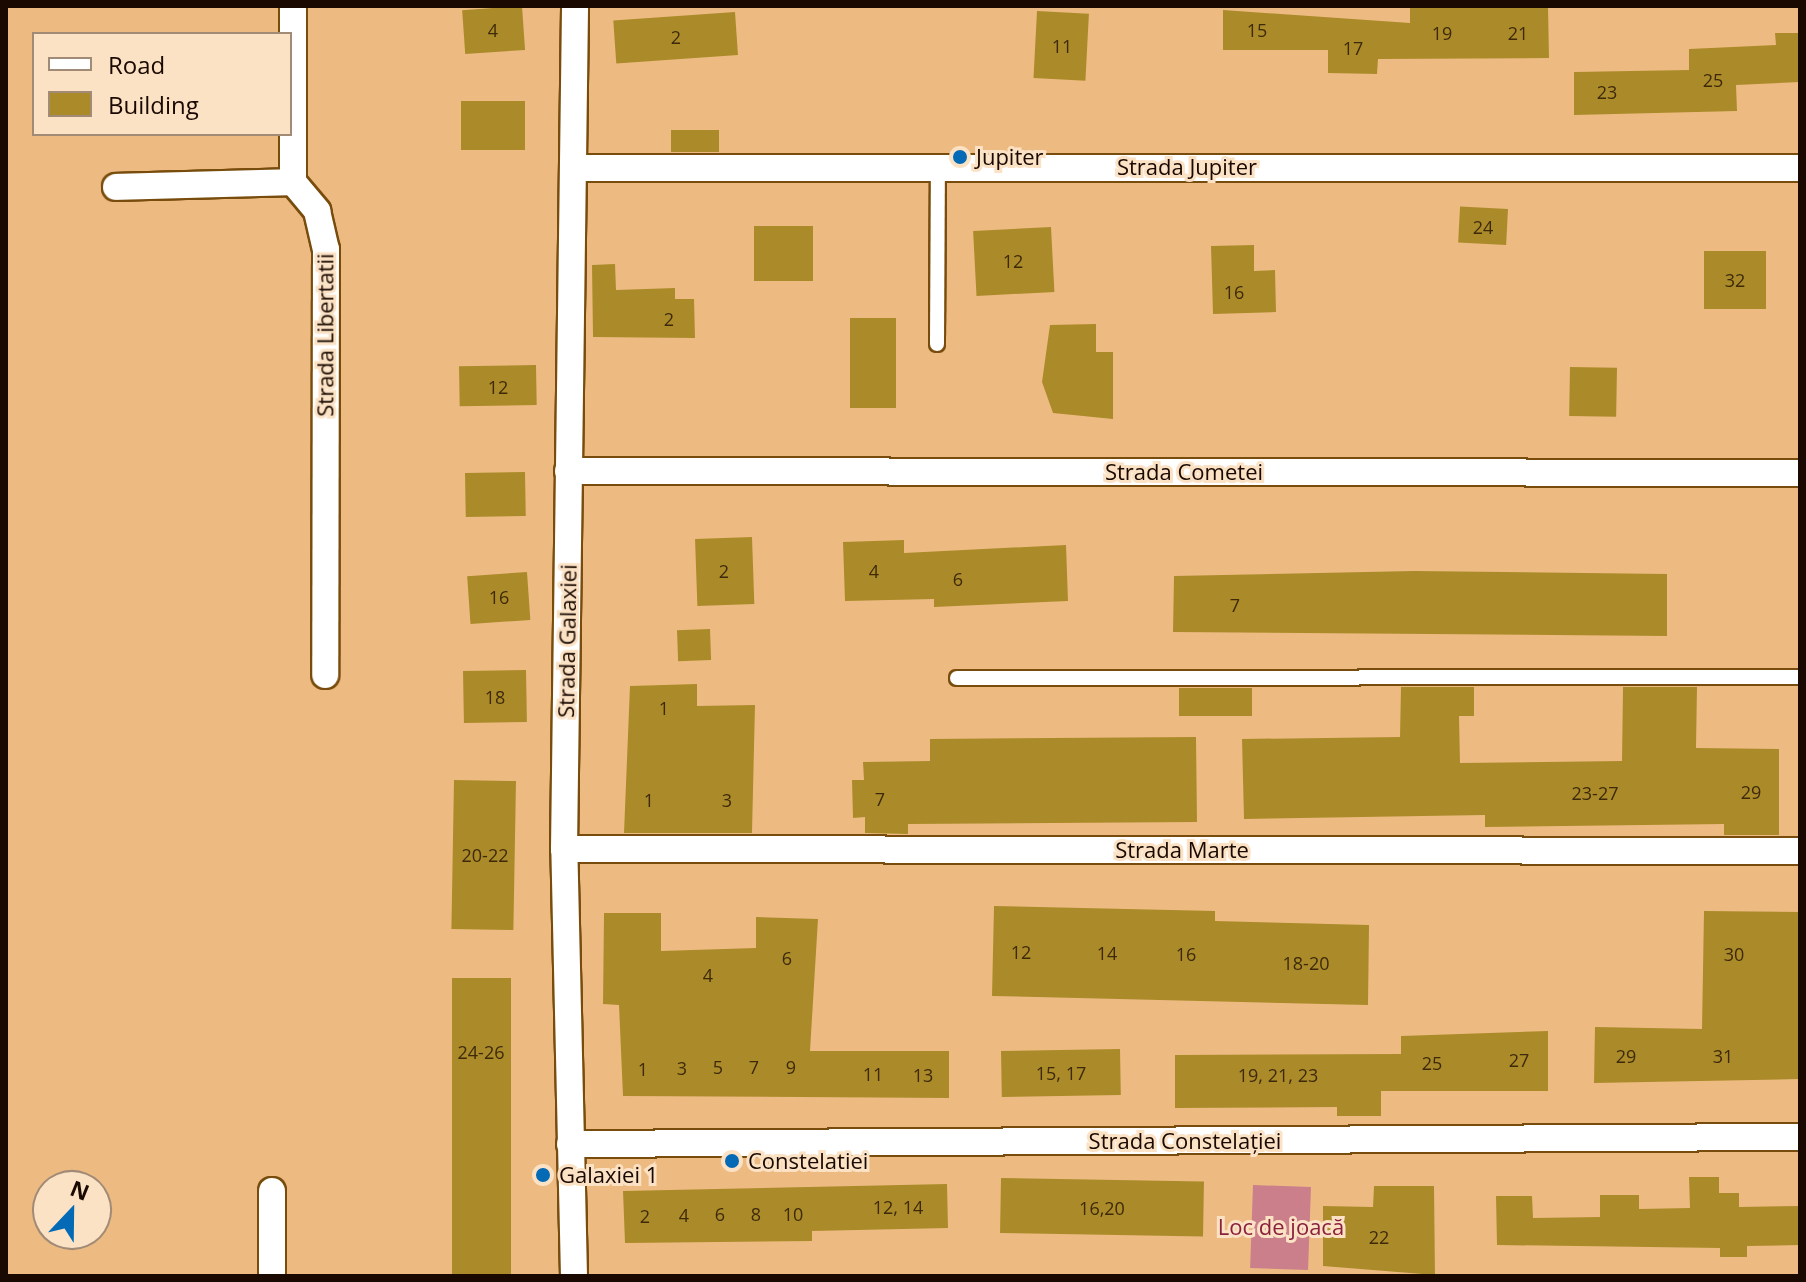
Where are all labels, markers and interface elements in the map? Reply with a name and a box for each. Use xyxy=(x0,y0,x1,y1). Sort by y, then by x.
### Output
house number: 4 xyxy=(488,19,498,41)
house number: 15 xyxy=(1247,19,1267,41)
house number: 19 xyxy=(1432,22,1452,44)
house number: 21 xyxy=(1508,22,1528,44)
house number: 2 xyxy=(671,26,681,48)
legend xyxy=(32,32,292,136)
house number: 11 xyxy=(1052,35,1072,57)
house number: 17 xyxy=(1343,37,1363,59)
text: Road xyxy=(108,48,165,81)
house number: 25 xyxy=(1703,69,1723,91)
house number: 23 xyxy=(1597,81,1617,103)
text: Building xyxy=(108,88,199,121)
place label: Jupiter xyxy=(976,144,1044,170)
marker: Jupiter xyxy=(951,148,969,166)
street label: Strada Jupiter xyxy=(1117,154,1257,180)
house number: 24 xyxy=(1473,216,1493,238)
house number: 12 xyxy=(1003,250,1023,272)
street label: Strada Libertatii xyxy=(312,253,338,417)
house number: 32 xyxy=(1725,269,1745,291)
house number: 16 xyxy=(1224,281,1244,303)
house number: 2 xyxy=(664,308,674,330)
house number: 12 xyxy=(488,376,508,398)
street label: Strada Cometei xyxy=(1105,459,1263,485)
house number: 2 xyxy=(719,560,729,582)
house number: 4 xyxy=(869,560,879,582)
street label: Strada Galaxiei xyxy=(552,564,582,718)
house number: 6 xyxy=(953,568,963,590)
house number: 16 xyxy=(489,586,509,608)
house number: 7 xyxy=(1230,594,1240,616)
house number: 18 xyxy=(485,686,505,708)
house number: 1 xyxy=(659,697,669,719)
house number: 29 xyxy=(1741,781,1761,803)
house number: 23-27 xyxy=(1572,782,1618,804)
house number: 7 xyxy=(875,788,885,810)
house number: 1 xyxy=(644,789,654,811)
house number: 3 xyxy=(722,789,732,811)
street label: Strada Marte xyxy=(1115,837,1249,863)
house number: 20-22 xyxy=(462,844,508,866)
house number: 12 xyxy=(1011,941,1031,963)
house number: 14 xyxy=(1097,942,1117,964)
house number: 16 xyxy=(1176,943,1196,965)
house number: 30 xyxy=(1724,943,1744,965)
house number: 6 xyxy=(782,947,792,969)
house number: 18-20 xyxy=(1283,952,1329,974)
house number: 4 xyxy=(703,964,713,986)
house number: 24-26 xyxy=(458,1041,504,1063)
house number: 29 xyxy=(1616,1045,1636,1067)
house number: 31 xyxy=(1713,1045,1733,1067)
house number: 27 xyxy=(1509,1049,1529,1071)
house number: 25 xyxy=(1422,1052,1442,1074)
house number: 5 xyxy=(713,1056,723,1078)
house number: 7 xyxy=(749,1056,759,1078)
house number: 9 xyxy=(786,1056,796,1078)
house number: 3 xyxy=(677,1057,687,1079)
house number: 1 xyxy=(638,1058,648,1080)
house number: 15, 17 xyxy=(1036,1062,1086,1084)
house number: 11 xyxy=(863,1063,883,1085)
house number: 13 xyxy=(913,1064,933,1086)
house number: 19, 21, 23 xyxy=(1238,1064,1318,1086)
street label: Strada Constelației xyxy=(1089,1128,1281,1154)
place label: Constelatiei xyxy=(748,1148,868,1174)
marker: Constelatiei xyxy=(723,1152,741,1170)
place label: Galaxiei 1 xyxy=(559,1162,658,1188)
marker: Galaxiei 1 xyxy=(534,1166,552,1184)
north arrow xyxy=(32,1170,112,1250)
text: N xyxy=(66,1172,94,1207)
house number: 12, 14 xyxy=(873,1196,923,1218)
house number: 16,20 xyxy=(1079,1197,1125,1219)
house number: 6 xyxy=(715,1203,725,1225)
house number: 8 xyxy=(751,1203,761,1225)
house number: 10 xyxy=(783,1203,803,1225)
house number: 4 xyxy=(679,1204,689,1226)
house number: 2 xyxy=(640,1205,650,1227)
park label: Loc de joacă xyxy=(1218,1214,1344,1240)
house number: 22 xyxy=(1369,1226,1389,1248)

